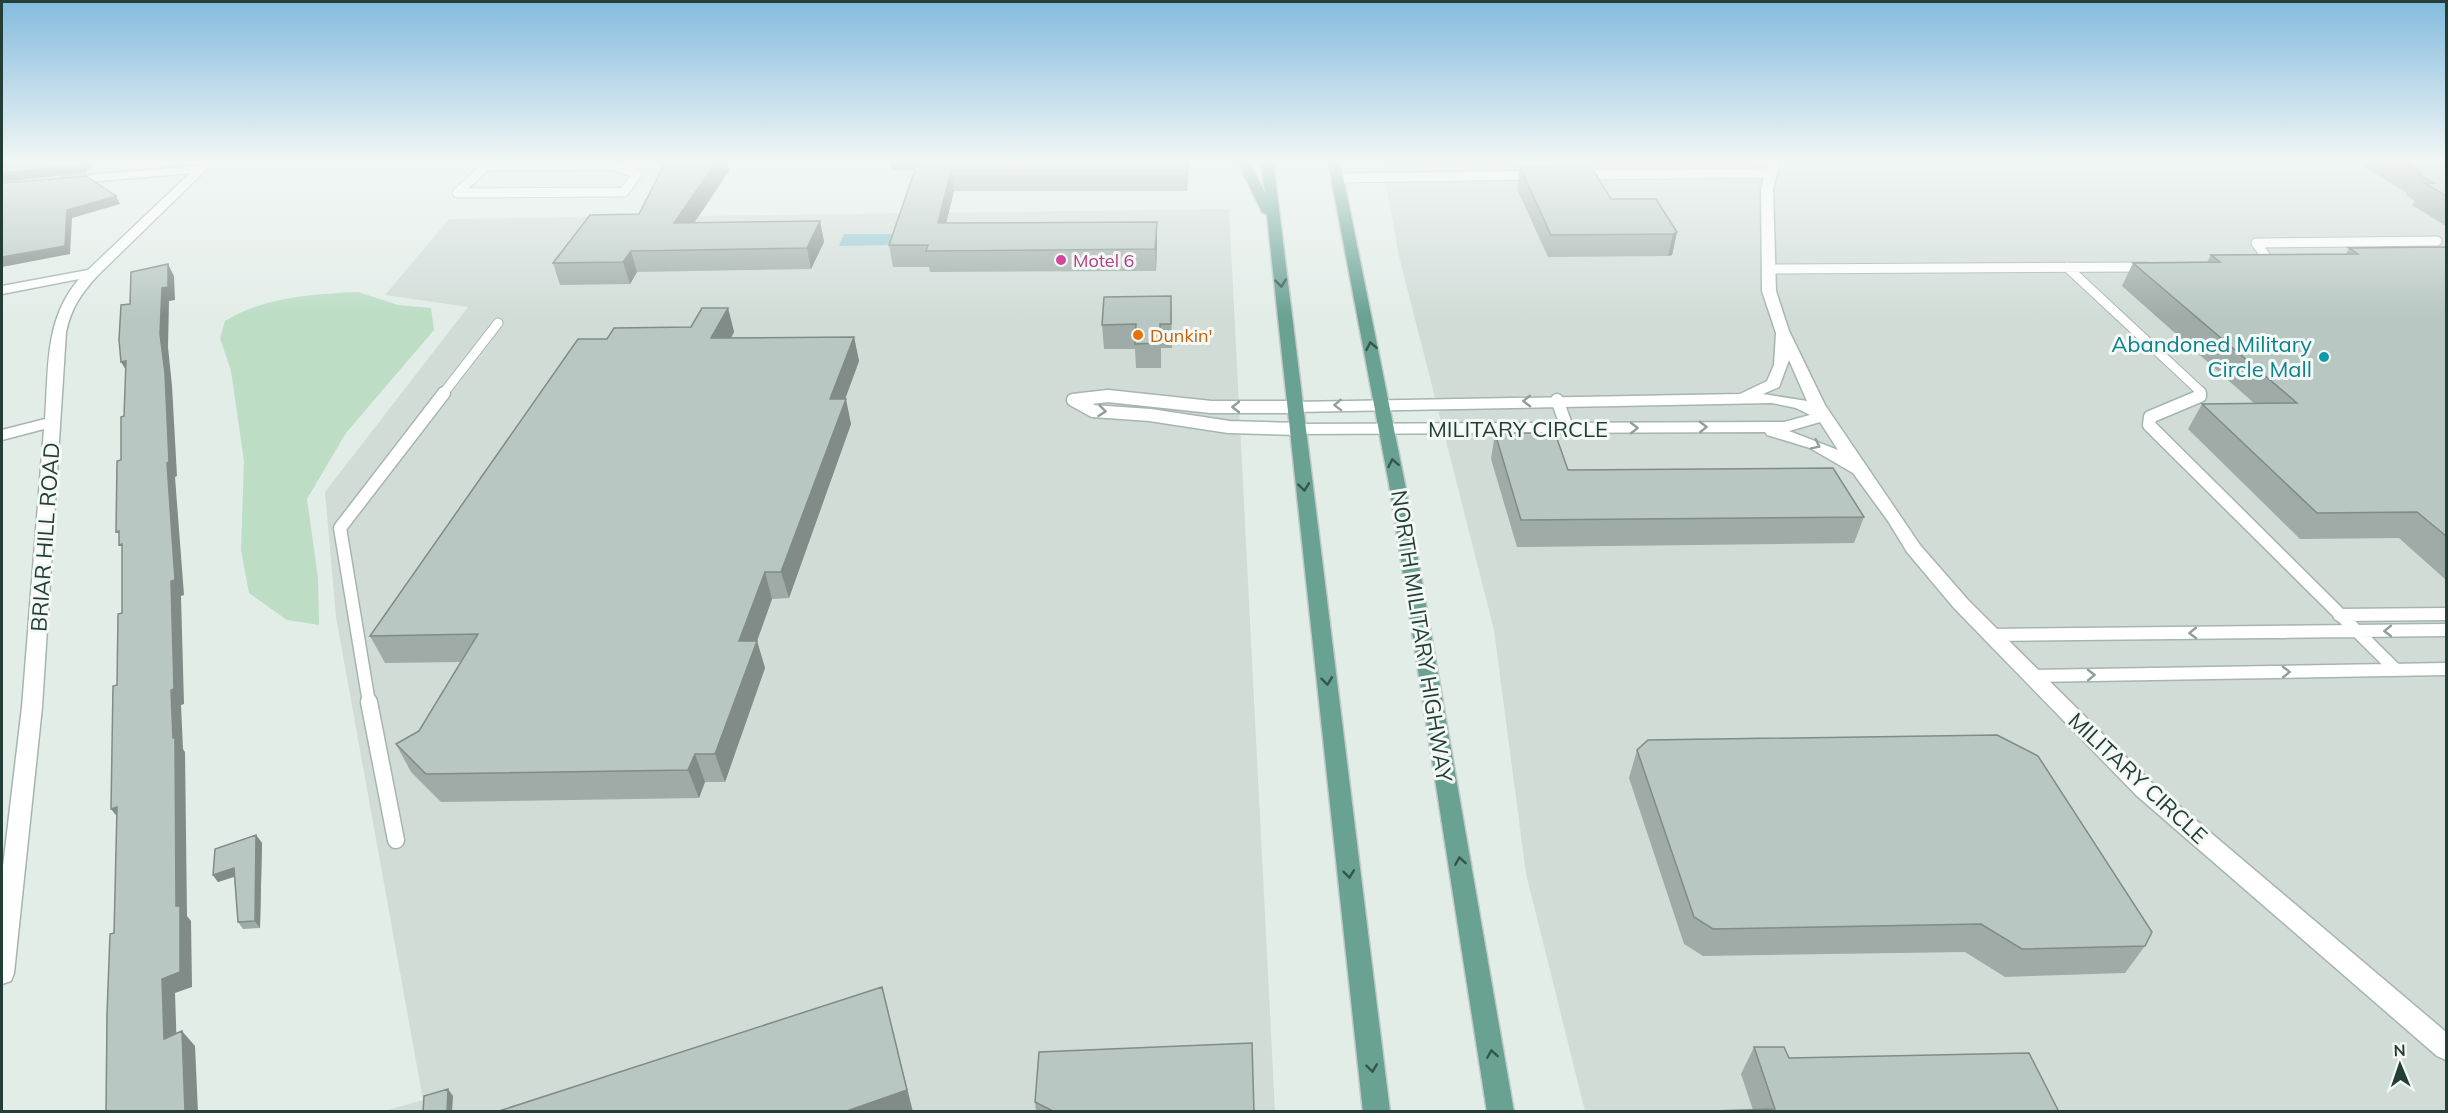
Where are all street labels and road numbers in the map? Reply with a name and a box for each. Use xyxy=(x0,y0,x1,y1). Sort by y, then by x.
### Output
street label: MILITARY CIRCLE xyxy=(1428,415,1608,443)
street label: BRIAR HILL ROAD xyxy=(24,441,66,633)
street label: NORTH MILITARY HIGHWAY xyxy=(1385,488,1459,785)
street label: MILITARY CIRCLE xyxy=(2063,706,2213,850)

